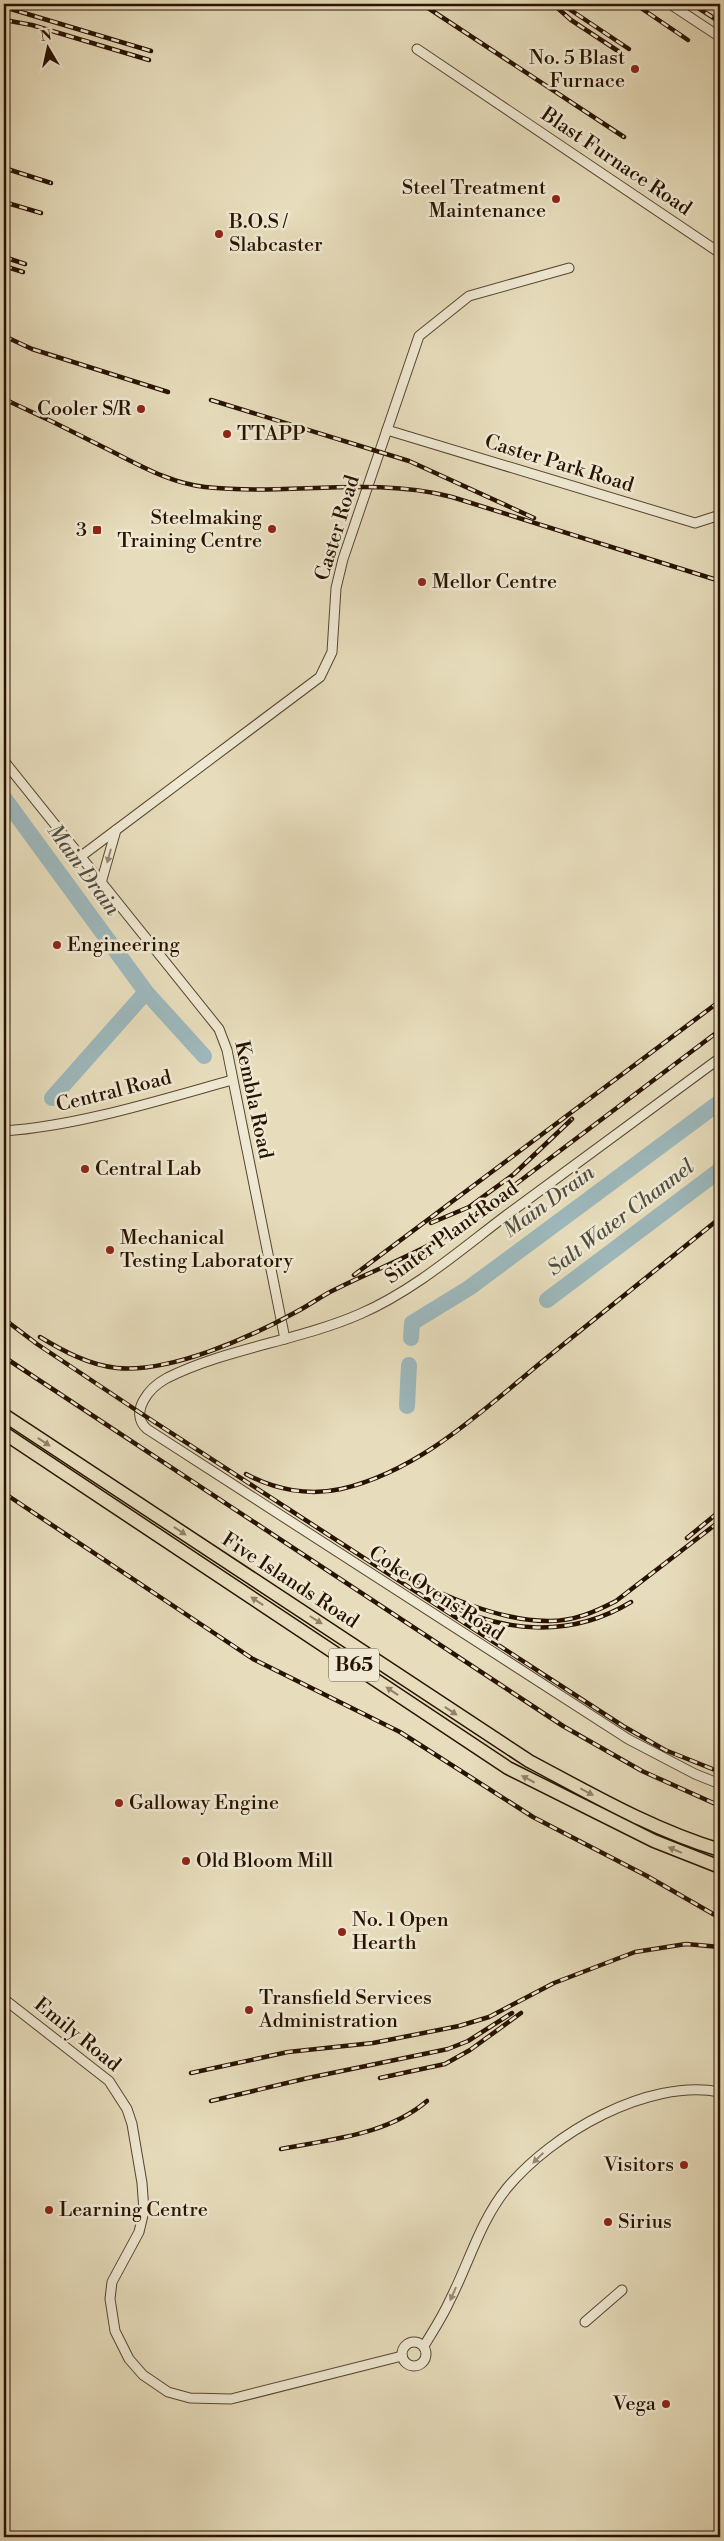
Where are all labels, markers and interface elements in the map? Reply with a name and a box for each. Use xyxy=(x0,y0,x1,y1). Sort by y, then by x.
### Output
north arrow xyxy=(22,22,72,72)
text: N xyxy=(39,26,53,46)
place label: No. 5 Blast Furnace xyxy=(529,46,625,94)
marker: No. 5 Blast Furnace xyxy=(629,63,641,75)
street label: Blast Furnace Road xyxy=(535,102,697,222)
place label: Steel Treatment Maintenance xyxy=(402,176,546,224)
marker: Steel Treatment Maintenance xyxy=(550,193,562,205)
place label: B.O.S / Slabcaster xyxy=(228,210,323,258)
marker: B.O.S / Slabcaster xyxy=(213,228,225,240)
place label: Cooler S/R xyxy=(37,397,132,422)
marker: Cooler S/R xyxy=(135,403,147,415)
place label: TTAPP xyxy=(237,422,306,447)
marker: TTAPP xyxy=(221,428,233,440)
street label: Caster Park Road xyxy=(481,429,637,499)
street label: Caster Road xyxy=(310,472,366,584)
place label: Steelmaking Training Centre xyxy=(117,506,263,554)
place label: 3 xyxy=(76,518,87,543)
marker: Steelmaking Training Centre xyxy=(266,523,278,535)
marker: 3 xyxy=(91,524,103,536)
place label: Mellor Centre xyxy=(432,570,557,595)
marker: Mellor Centre xyxy=(416,576,428,588)
water label: Main Drain xyxy=(41,819,125,921)
one-way arrow xyxy=(104,849,112,864)
place label: Engineering xyxy=(67,933,180,958)
marker: Engineering xyxy=(51,939,63,951)
street label: Kembla Road xyxy=(228,1039,278,1162)
street label: Central Road xyxy=(54,1065,175,1118)
water label: Salt Water Channel xyxy=(542,1154,700,1282)
place label: Central Lab xyxy=(95,1157,201,1182)
water label: Main Drain xyxy=(498,1160,600,1244)
marker: Central Lab xyxy=(79,1163,91,1175)
street label: Sinter Plant Road xyxy=(380,1176,524,1290)
place label: Mechanical Testing Laboratory xyxy=(120,1226,293,1274)
marker: Mechanical Testing Laboratory xyxy=(104,1244,116,1256)
one-way arrow xyxy=(38,1437,51,1447)
one-way arrow xyxy=(174,1526,187,1536)
street label: Five Islands Road xyxy=(217,1527,364,1635)
street label: Coke Ovens Road xyxy=(364,1541,509,1647)
one-way arrow xyxy=(250,1596,264,1605)
one-way arrow xyxy=(309,1616,323,1625)
road number: B65 xyxy=(329,1648,379,1682)
one-way arrow xyxy=(386,1686,399,1696)
one-way arrow xyxy=(444,1706,457,1716)
one-way arrow xyxy=(521,1775,536,1783)
one-way arrow xyxy=(580,1788,595,1796)
place label: Galloway Engine xyxy=(129,1791,279,1816)
marker: Galloway Engine xyxy=(113,1797,125,1809)
one-way arrow xyxy=(668,1845,682,1853)
place label: Old Bloom Mill xyxy=(196,1849,333,1874)
marker: Old Bloom Mill xyxy=(180,1855,192,1867)
place label: No. 1 Open Hearth xyxy=(352,1908,449,1956)
marker: No. 1 Open Hearth xyxy=(336,1926,348,1938)
place label: Transfield Services Administration xyxy=(258,1986,432,2034)
street label: Emily Road xyxy=(29,1993,126,2078)
marker: Transfield Services Administration xyxy=(243,2004,255,2016)
one-way arrow xyxy=(532,2152,544,2164)
place label: Visitors xyxy=(603,2153,674,2178)
marker: Visitors xyxy=(678,2159,690,2171)
place label: Learning Centre xyxy=(59,2198,208,2223)
marker: Learning Centre xyxy=(43,2204,55,2216)
place label: Sirius xyxy=(618,2210,672,2235)
marker: Sirius xyxy=(602,2216,614,2228)
one-way arrow xyxy=(448,2287,456,2301)
place label: Vega xyxy=(612,2392,657,2417)
marker: Vega xyxy=(660,2398,672,2410)

